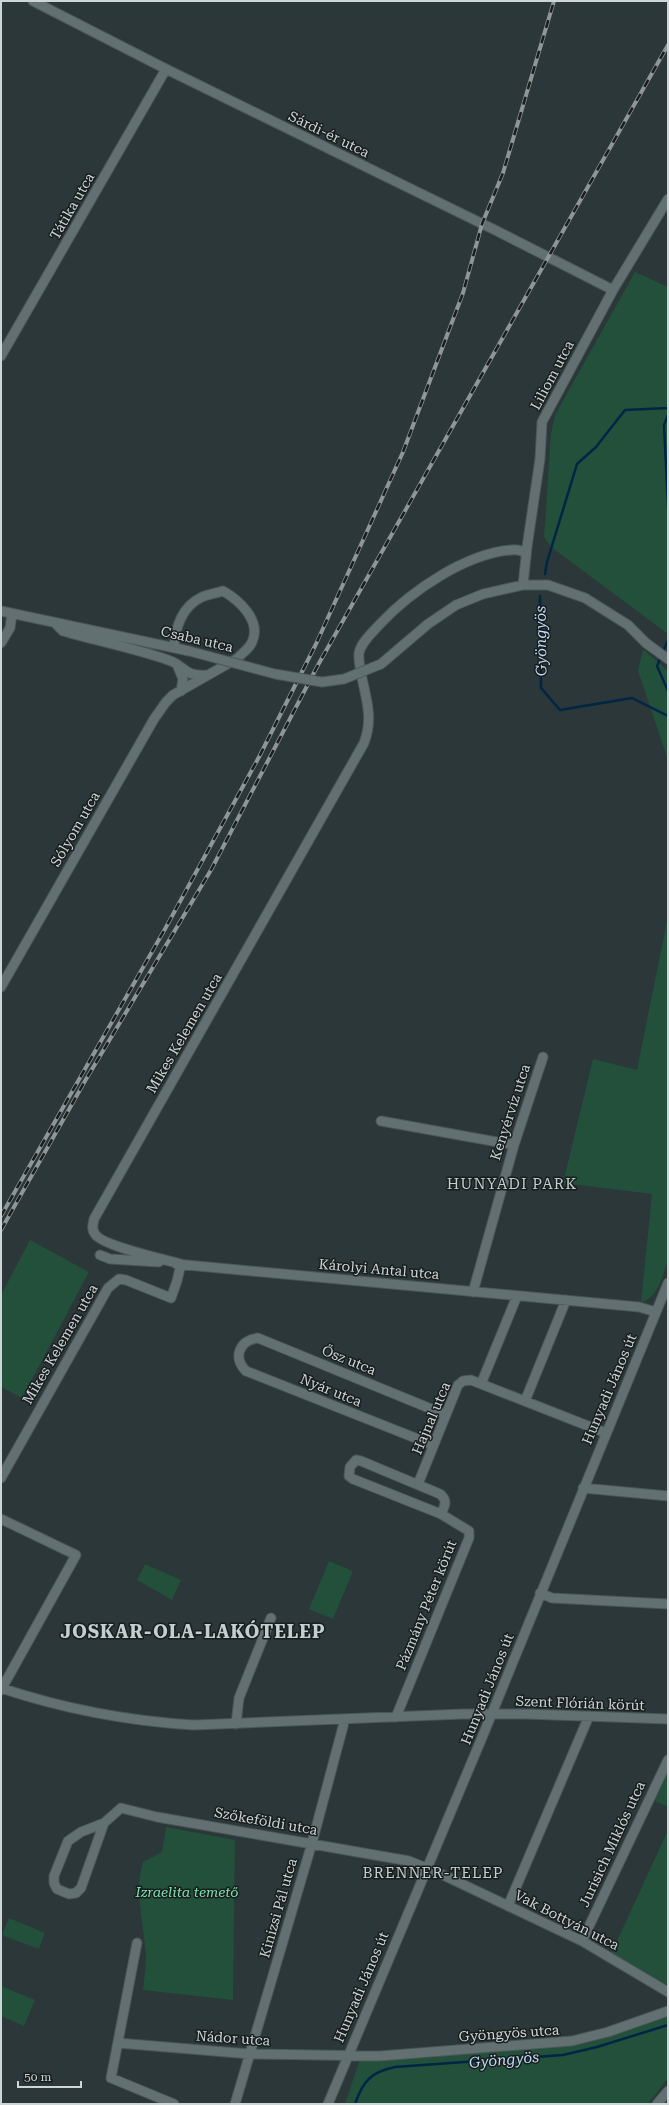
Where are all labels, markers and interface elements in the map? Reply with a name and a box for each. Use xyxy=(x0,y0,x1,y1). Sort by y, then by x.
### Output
street label: Sárdi-ér utca xyxy=(286,108,372,161)
street label: Tátika utca xyxy=(46,169,98,242)
street label: Liliom utca xyxy=(527,337,577,412)
water label: Gyöngyös xyxy=(531,606,551,676)
street label: Csaba utca xyxy=(159,623,235,655)
street label: Sólyom utca xyxy=(47,788,103,869)
street label: Mikes Kelemen utca xyxy=(143,970,225,1096)
street label: Kenyérvíz utca xyxy=(487,1062,533,1162)
district label: HUNYADI PARK xyxy=(447,1175,577,1193)
street label: Károlyi Antal utca xyxy=(318,1256,440,1282)
street label: Mikes Kelemen utca xyxy=(19,1281,101,1407)
street label: Hunyadi János út xyxy=(578,1331,640,1447)
street label: Ősz utca xyxy=(320,1342,379,1378)
street label: Nyár utca xyxy=(298,1370,365,1410)
street label: Hajnal utca xyxy=(409,1379,454,1457)
street label: Pázmány Péter körút xyxy=(393,1538,459,1672)
district label: JOSKAR-OLA-LAKÓTELEP xyxy=(61,1620,325,1642)
street label: Hunyadi János út xyxy=(457,1631,517,1747)
street label: Szent Flórián körút xyxy=(515,1693,645,1713)
street label: Jurisich Miklós utca xyxy=(576,1778,648,1909)
street label: Szőkeföldi utca xyxy=(213,1804,319,1838)
street label: Kinizsi Pál utca xyxy=(256,1856,300,1960)
district label: BRENNER-TELEP xyxy=(362,1864,504,1882)
park label: Izraelita temető xyxy=(134,1884,239,1900)
street label: Vak Bottyán utca xyxy=(512,1887,622,1953)
street label: Hunyadi János út xyxy=(330,1929,392,2045)
street label: Gyöngyös utca xyxy=(458,2021,560,2044)
street label: Nádor utca xyxy=(195,2027,271,2049)
water label: Gyöngyös xyxy=(468,2048,540,2072)
scale bar xyxy=(18,2063,81,2089)
text: 50 m xyxy=(24,2070,51,2084)

